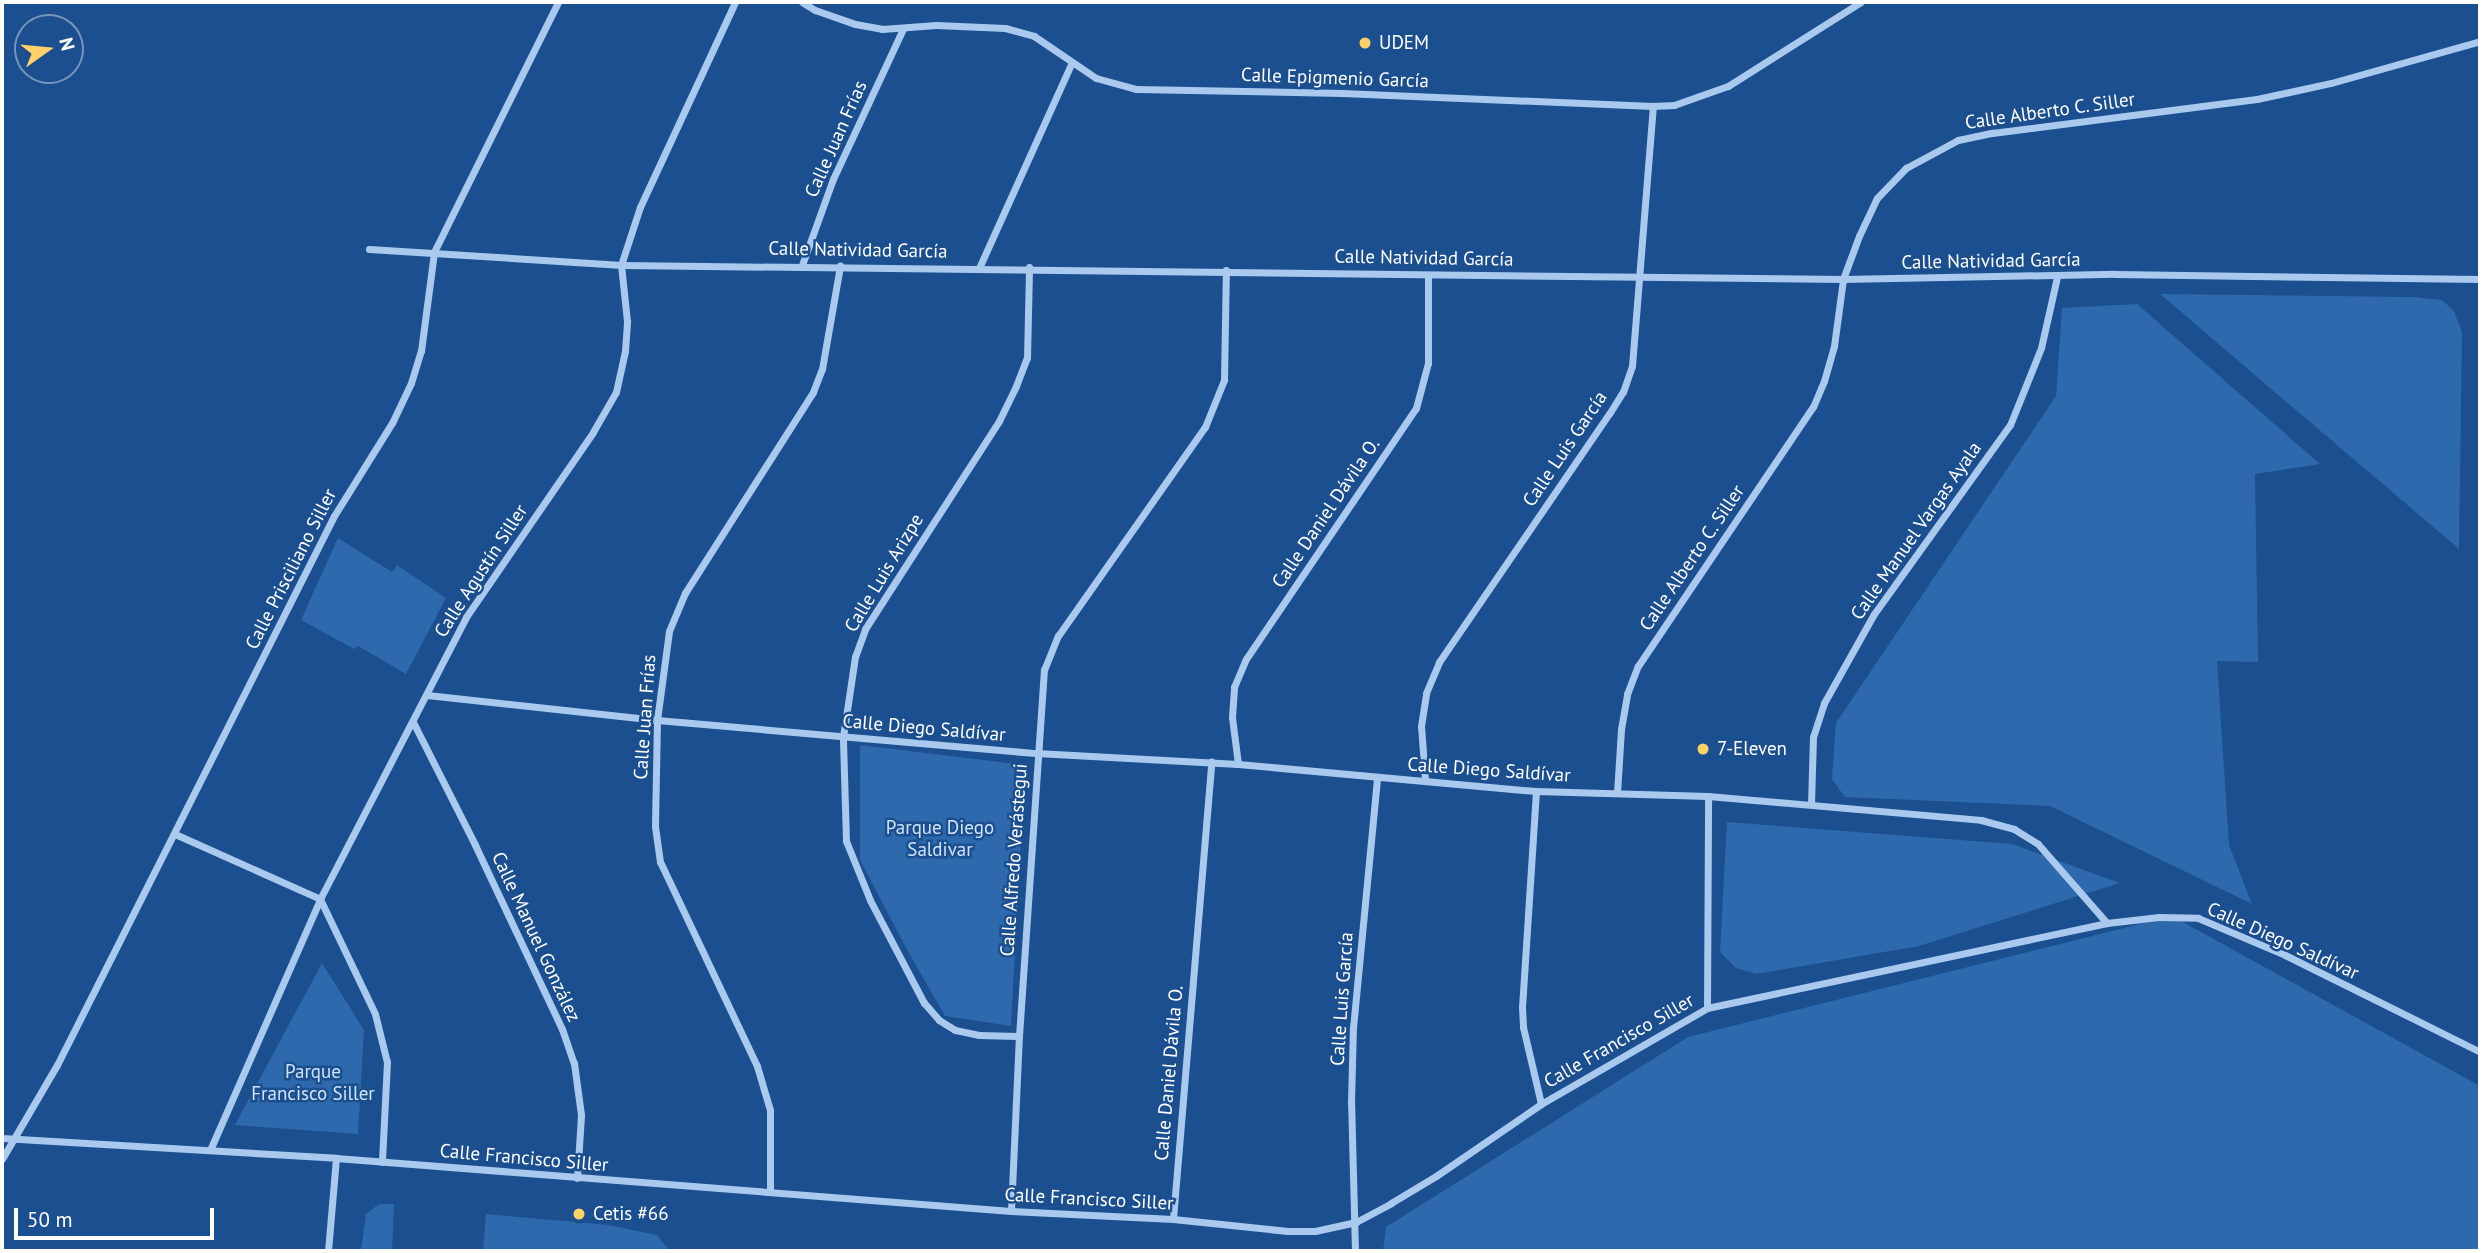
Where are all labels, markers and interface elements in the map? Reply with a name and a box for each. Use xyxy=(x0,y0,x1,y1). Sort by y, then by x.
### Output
north arrow xyxy=(14,14,84,84)
place label: UDEM xyxy=(1379,32,1429,54)
text: N xyxy=(54,35,81,53)
marker: UDEM xyxy=(1357,35,1373,51)
street label: Calle Epigmenio García xyxy=(1241,63,1429,93)
street label: Calle Juan Frías xyxy=(800,77,872,201)
street label: Calle Alberto C. Siller xyxy=(1963,88,2137,134)
street label: Calle Natividad García xyxy=(768,237,948,263)
street label: Calle Natividad García xyxy=(1334,245,1514,271)
street label: Calle Natividad García xyxy=(1901,248,2081,274)
street label: Calle Luis García xyxy=(1518,387,1612,511)
street label: Calle Daniel Dávila O. xyxy=(1267,434,1385,592)
street label: Calle Manuel Vargas Ayala xyxy=(1846,437,1986,625)
street label: Calle Alberto C. Siller xyxy=(1634,480,1750,636)
street label: Calle Prisciliano Siller xyxy=(241,485,341,653)
street label: Calle Agustín Siller xyxy=(429,500,533,642)
street label: Calle Luis Arizpe xyxy=(840,509,928,637)
street label: Calle Juan Frías xyxy=(629,654,661,780)
street label: Calle Diego Saldívar xyxy=(842,710,1006,746)
place label: 7-Eleven xyxy=(1717,738,1787,760)
marker: 7-Eleven xyxy=(1695,741,1711,757)
street label: Calle Diego Saldívar xyxy=(1407,753,1571,787)
street label: Calle Alfredo Verástegui xyxy=(996,762,1032,958)
park label: Parque Diego Saldivar xyxy=(886,817,994,861)
street label: Calle Manuel González xyxy=(487,848,585,1026)
street label: Calle Diego Saldívar xyxy=(2204,897,2362,985)
street label: Calle Luis García xyxy=(1326,931,1358,1067)
street label: Calle Daniel Dávila O. xyxy=(1150,984,1188,1162)
street label: Calle Francisco Siller xyxy=(1540,989,1698,1093)
park label: Parque Francisco Siller xyxy=(251,1061,375,1105)
street label: Calle Francisco Siller xyxy=(439,1139,609,1177)
street label: Calle Francisco Siller xyxy=(1004,1183,1174,1215)
scale bar xyxy=(18,1194,217,1238)
place label: Cetis #66 xyxy=(593,1203,669,1225)
text: 50 m xyxy=(27,1206,73,1233)
marker: Cetis #66 xyxy=(571,1206,587,1222)

